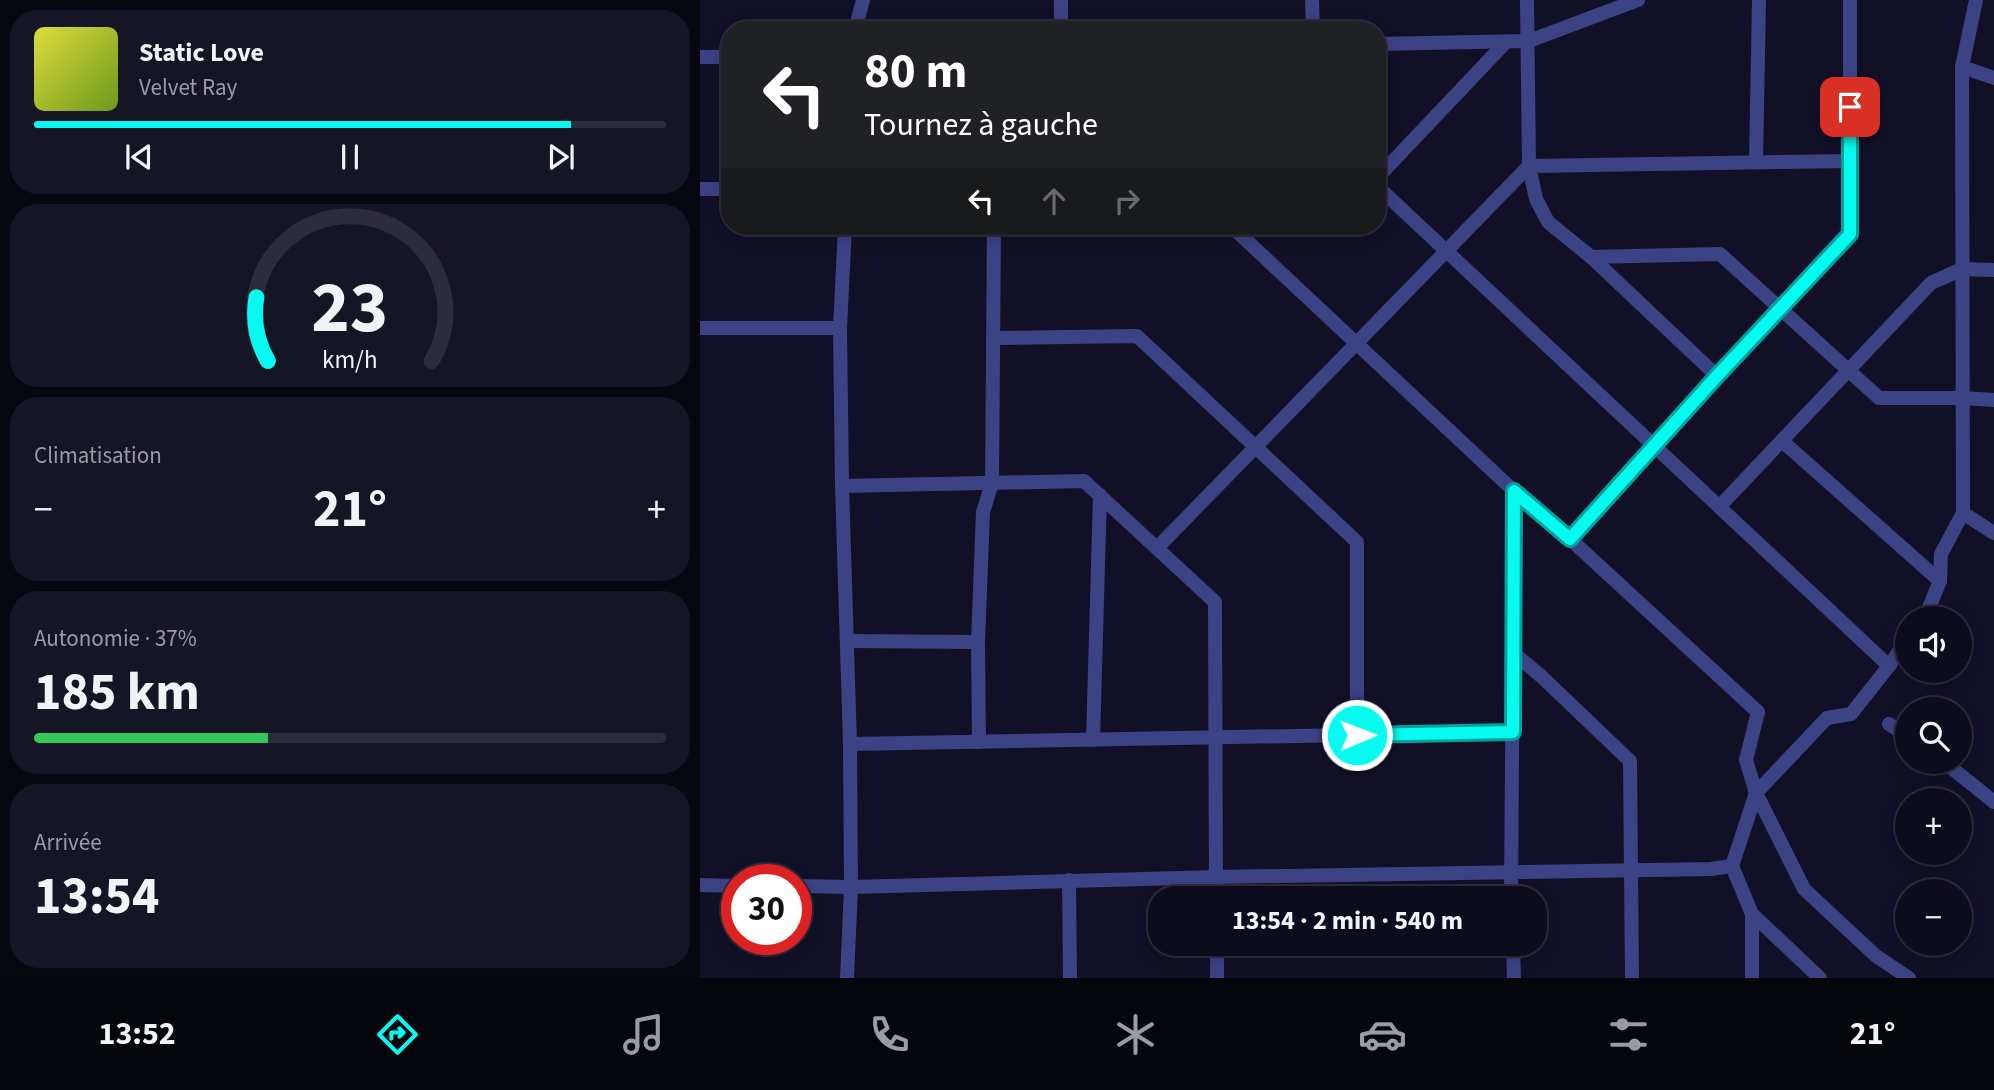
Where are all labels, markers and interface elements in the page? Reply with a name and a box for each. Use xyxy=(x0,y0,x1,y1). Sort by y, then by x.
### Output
text: Static Love xyxy=(139,34,264,71)
text: 80 m xyxy=(864,37,968,107)
icon: left xyxy=(749,49,840,140)
text: Velvet Ray xyxy=(139,71,237,104)
pin xyxy=(1820,77,1880,137)
icon: arrive xyxy=(1831,88,1869,126)
text: Tournez à gauche xyxy=(864,102,1098,148)
icon: previous xyxy=(120,138,158,176)
icon: pause xyxy=(331,138,369,176)
icon: next xyxy=(542,138,580,176)
icon: left xyxy=(962,182,1000,220)
icon: ahead xyxy=(1035,182,1073,220)
icon: right xyxy=(1108,182,1146,220)
text: 23 xyxy=(312,257,388,361)
text: km/h xyxy=(322,342,378,378)
text: Climatisation xyxy=(34,439,162,472)
text: 21° xyxy=(313,473,387,547)
text: − xyxy=(34,483,53,537)
text: + xyxy=(647,483,666,537)
map controls xyxy=(1895,606,1972,956)
button: sound xyxy=(1895,606,1972,683)
text: Autonomie · 37% xyxy=(34,622,197,655)
text: 185 km xyxy=(34,656,200,730)
button: search xyxy=(1895,697,1972,774)
position arrow xyxy=(1320,698,1394,772)
button: + xyxy=(1895,788,1972,865)
text: Arrivée xyxy=(34,826,102,859)
text: 13:54 xyxy=(34,860,159,934)
speed limit sign: 30 xyxy=(721,864,812,955)
button: − xyxy=(1895,879,1972,956)
text: 13:54 · 2 min · 540 m xyxy=(1232,902,1463,939)
icon: directions xyxy=(373,1010,422,1059)
icon: music xyxy=(619,1010,668,1059)
icon: phone xyxy=(865,1010,914,1059)
icon: climate xyxy=(1111,1010,1160,1059)
icon: car xyxy=(1358,1010,1407,1059)
icon: filters xyxy=(1604,1010,1653,1059)
text: 13:52 xyxy=(99,1011,176,1057)
text: 21° xyxy=(1850,1011,1895,1057)

